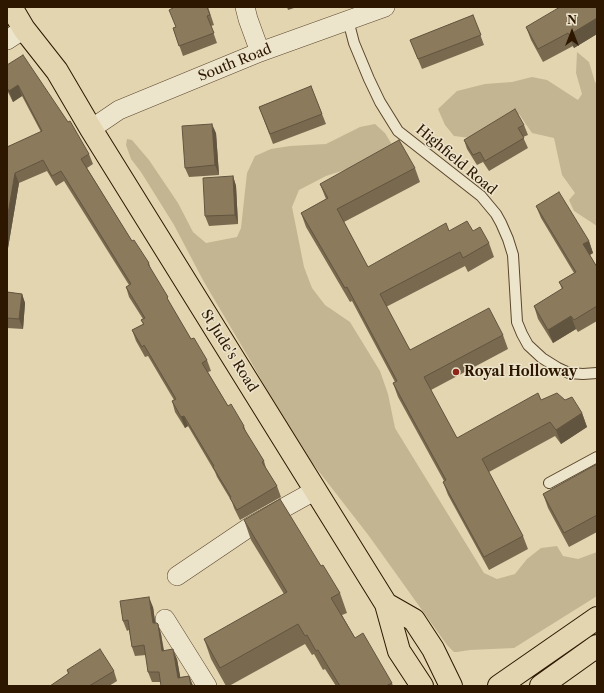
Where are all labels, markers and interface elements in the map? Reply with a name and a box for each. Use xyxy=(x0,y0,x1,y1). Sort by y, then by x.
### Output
north arrow xyxy=(552,12,592,52)
text: N xyxy=(567,13,577,27)
street label: South Road xyxy=(196,41,274,85)
street label: Highfield Road xyxy=(412,121,500,199)
street label: St Jude's Road xyxy=(197,307,261,395)
place label: Royal Holloway xyxy=(464,364,577,380)
marker: Royal Holloway xyxy=(451,367,461,377)

